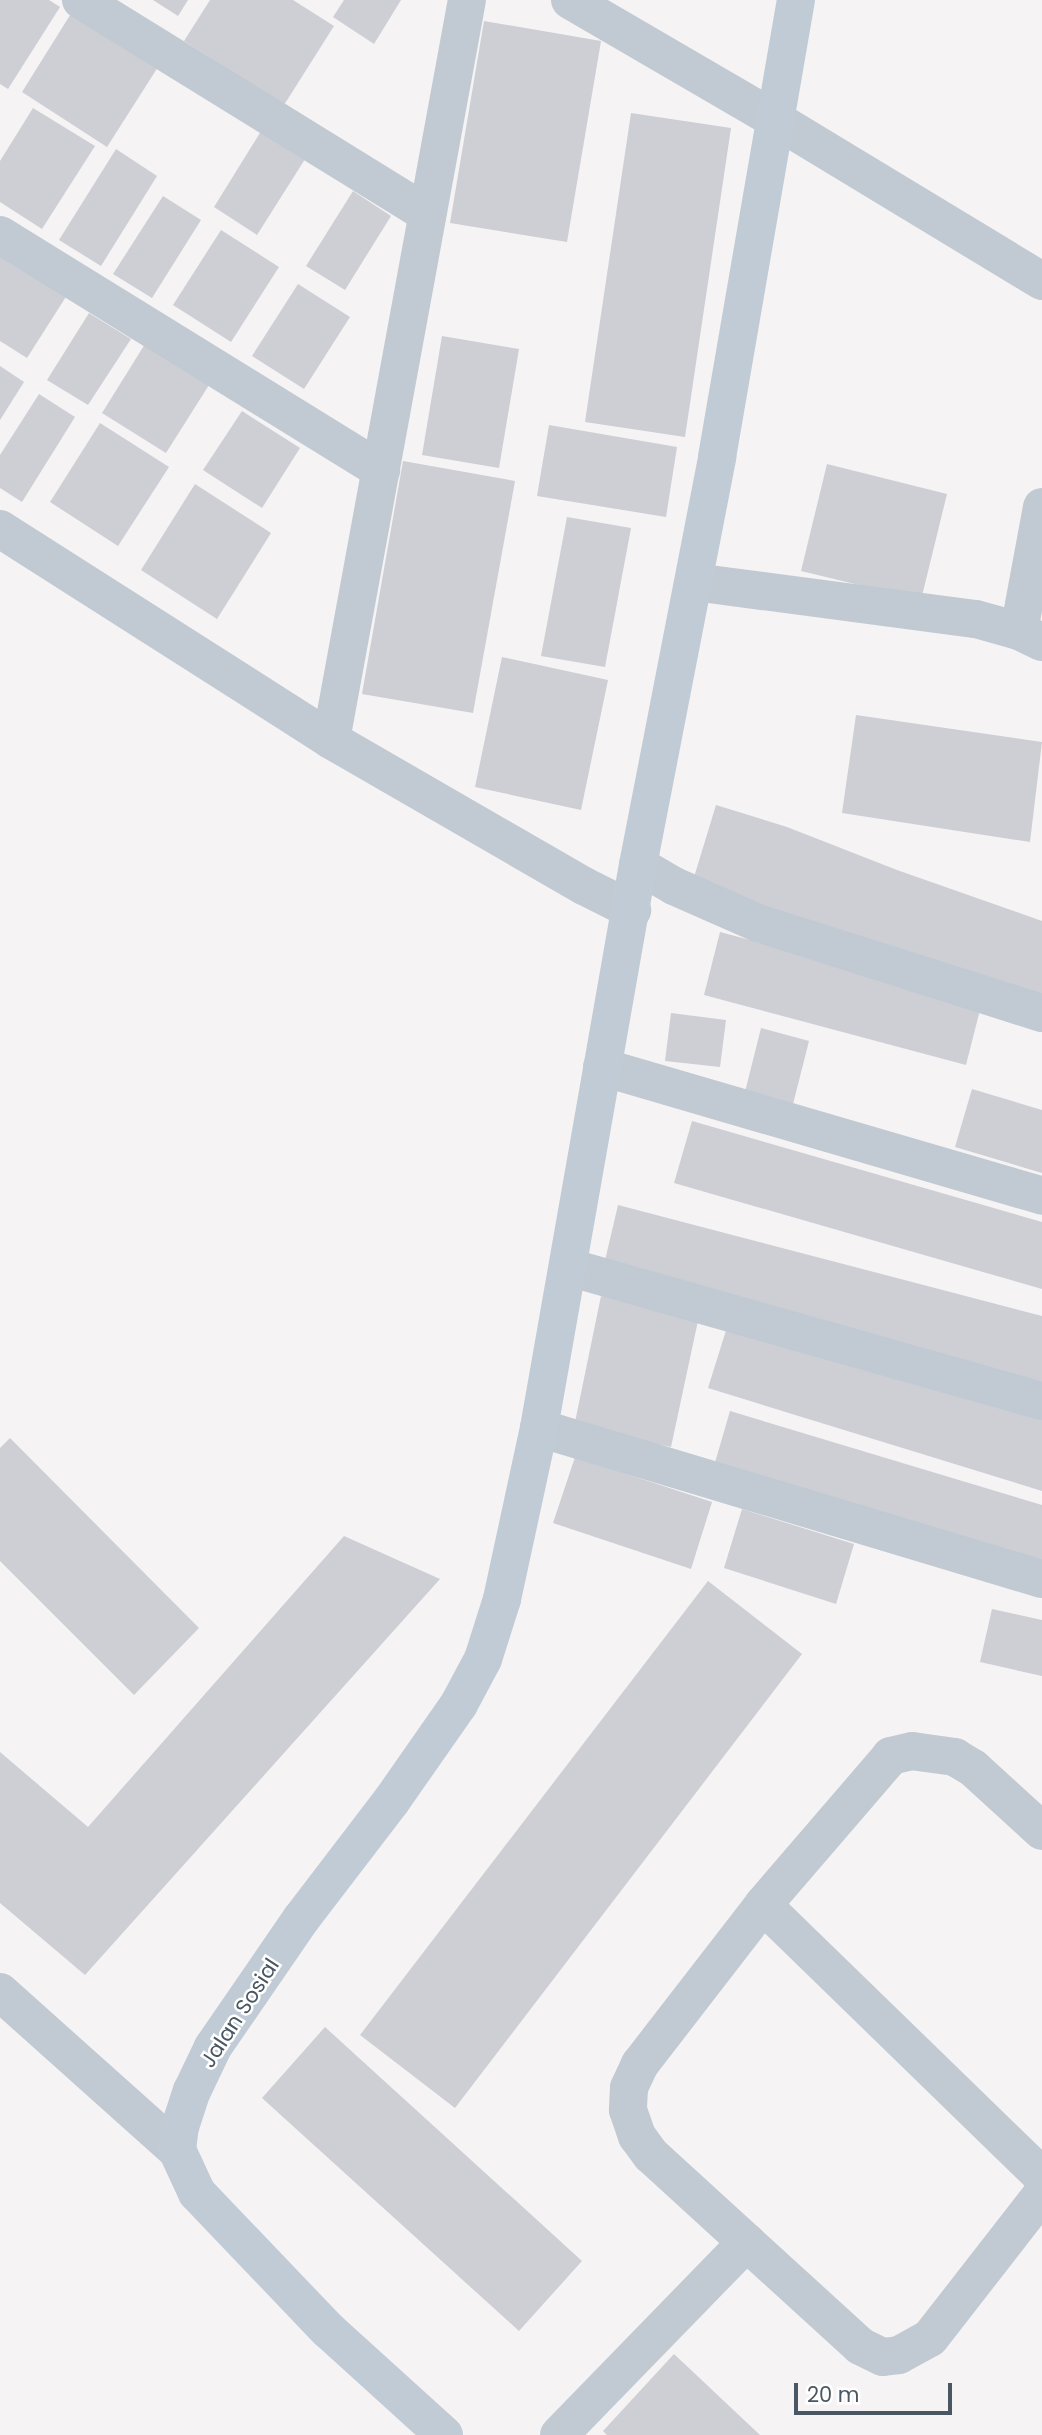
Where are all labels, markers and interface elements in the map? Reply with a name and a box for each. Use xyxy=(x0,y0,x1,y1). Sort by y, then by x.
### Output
street label: Jalan Sosial xyxy=(195,1954,285,2072)
scale bar xyxy=(797,2368,954,2412)
text: 20 m xyxy=(807,2380,860,2409)

